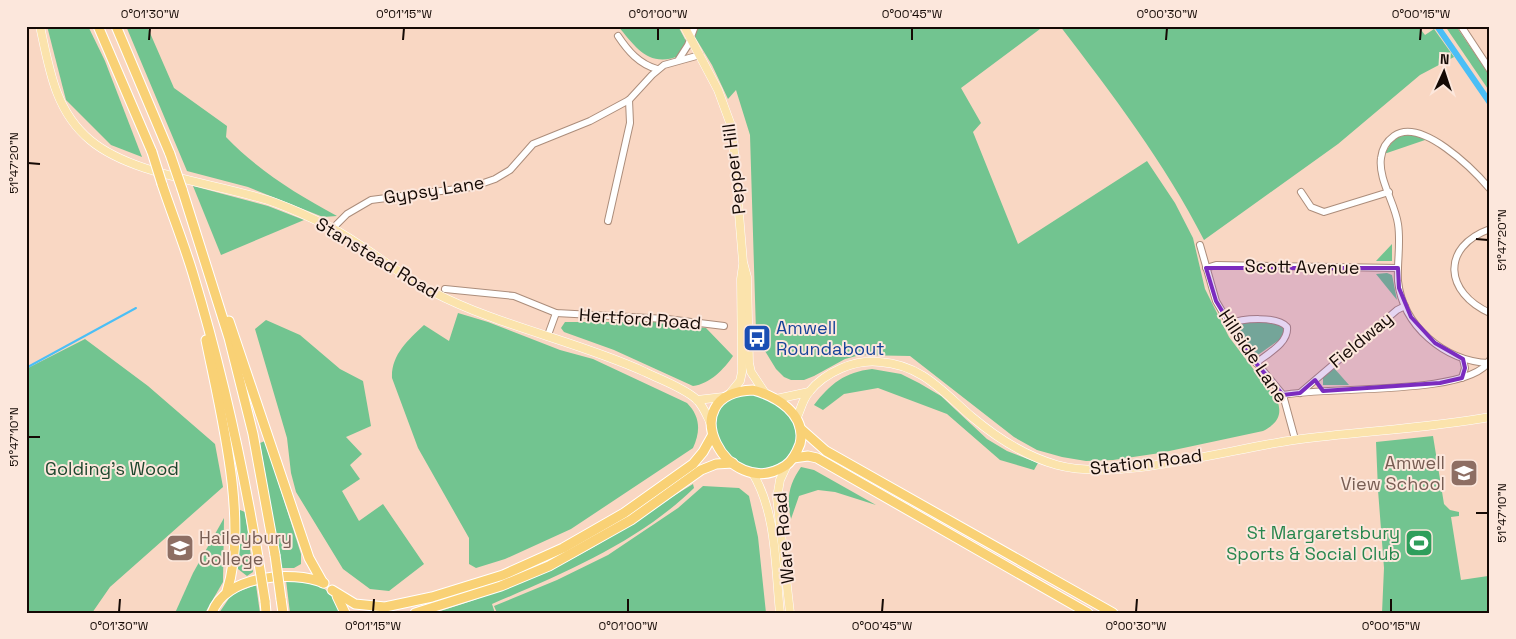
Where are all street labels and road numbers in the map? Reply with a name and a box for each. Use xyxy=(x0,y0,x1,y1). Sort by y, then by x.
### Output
street label: Pepper Hill xyxy=(717,122,750,216)
street label: Gypsy Lane xyxy=(382,170,486,209)
street label: Stanstead Road xyxy=(312,212,443,303)
street label: Scott Avenue xyxy=(1244,254,1360,279)
street label: Hertford Road xyxy=(578,303,702,334)
street label: Hillside Lane xyxy=(1214,305,1293,407)
street label: Fieldway xyxy=(1324,306,1397,373)
street label: Station Road xyxy=(1089,443,1203,480)
street label: Ware Road xyxy=(768,491,799,585)

